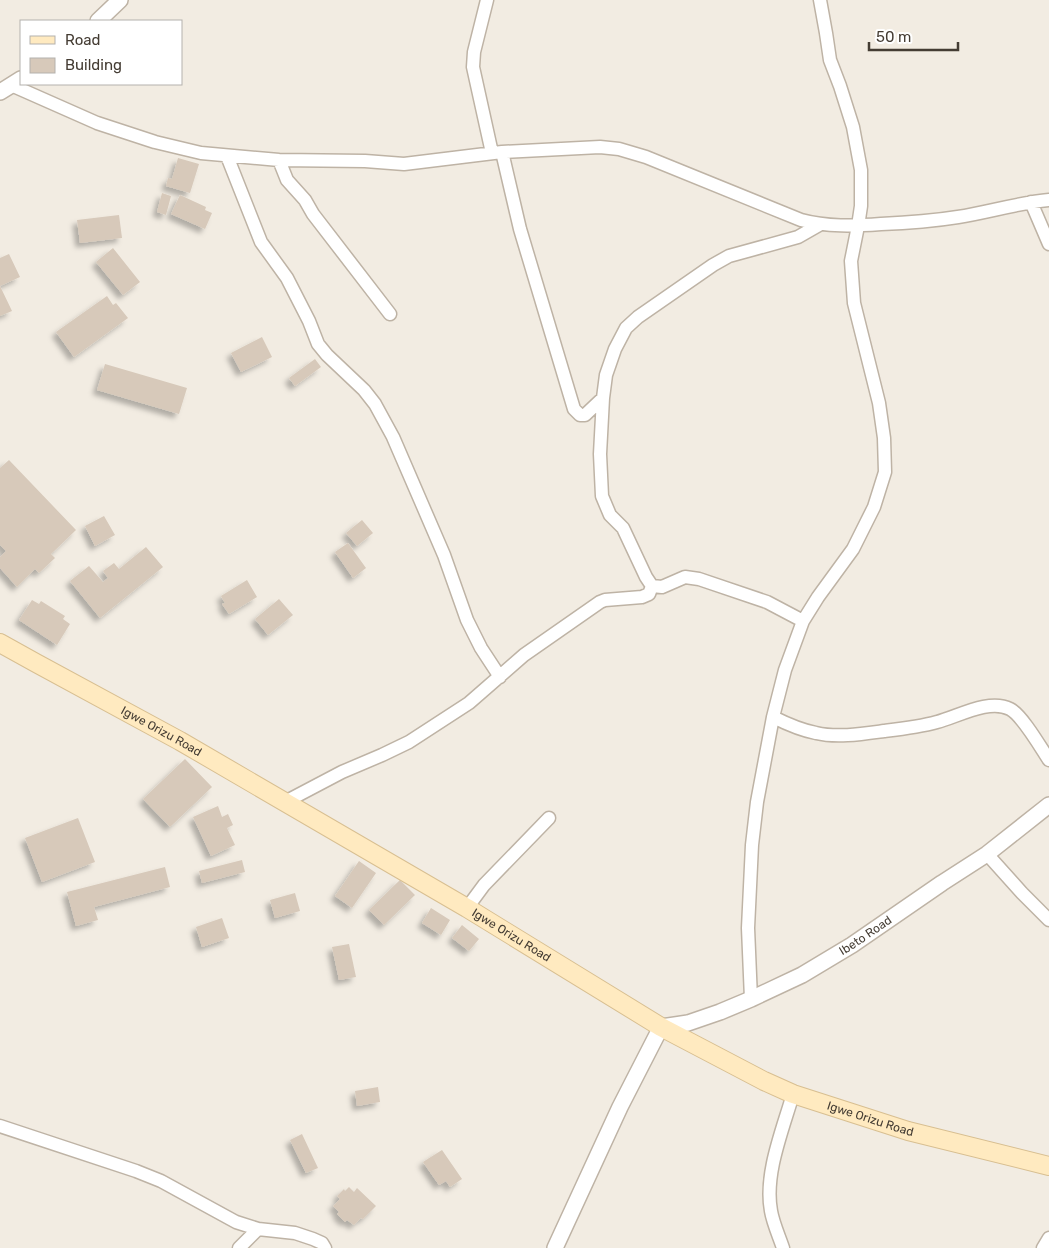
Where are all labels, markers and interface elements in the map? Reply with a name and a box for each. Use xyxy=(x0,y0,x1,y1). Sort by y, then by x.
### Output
legend xyxy=(20,20,182,85)
scale bar xyxy=(869,20,958,52)
text: 50 m xyxy=(876,28,911,46)
text: Road xyxy=(65,31,101,49)
text: Building xyxy=(65,56,122,74)
street label: Igwe Orizu Road xyxy=(119,703,204,759)
street label: Igwe Orizu Road xyxy=(469,906,553,965)
street label: Ibeto Road xyxy=(837,913,894,958)
street label: Igwe Orizu Road xyxy=(825,1098,915,1139)

